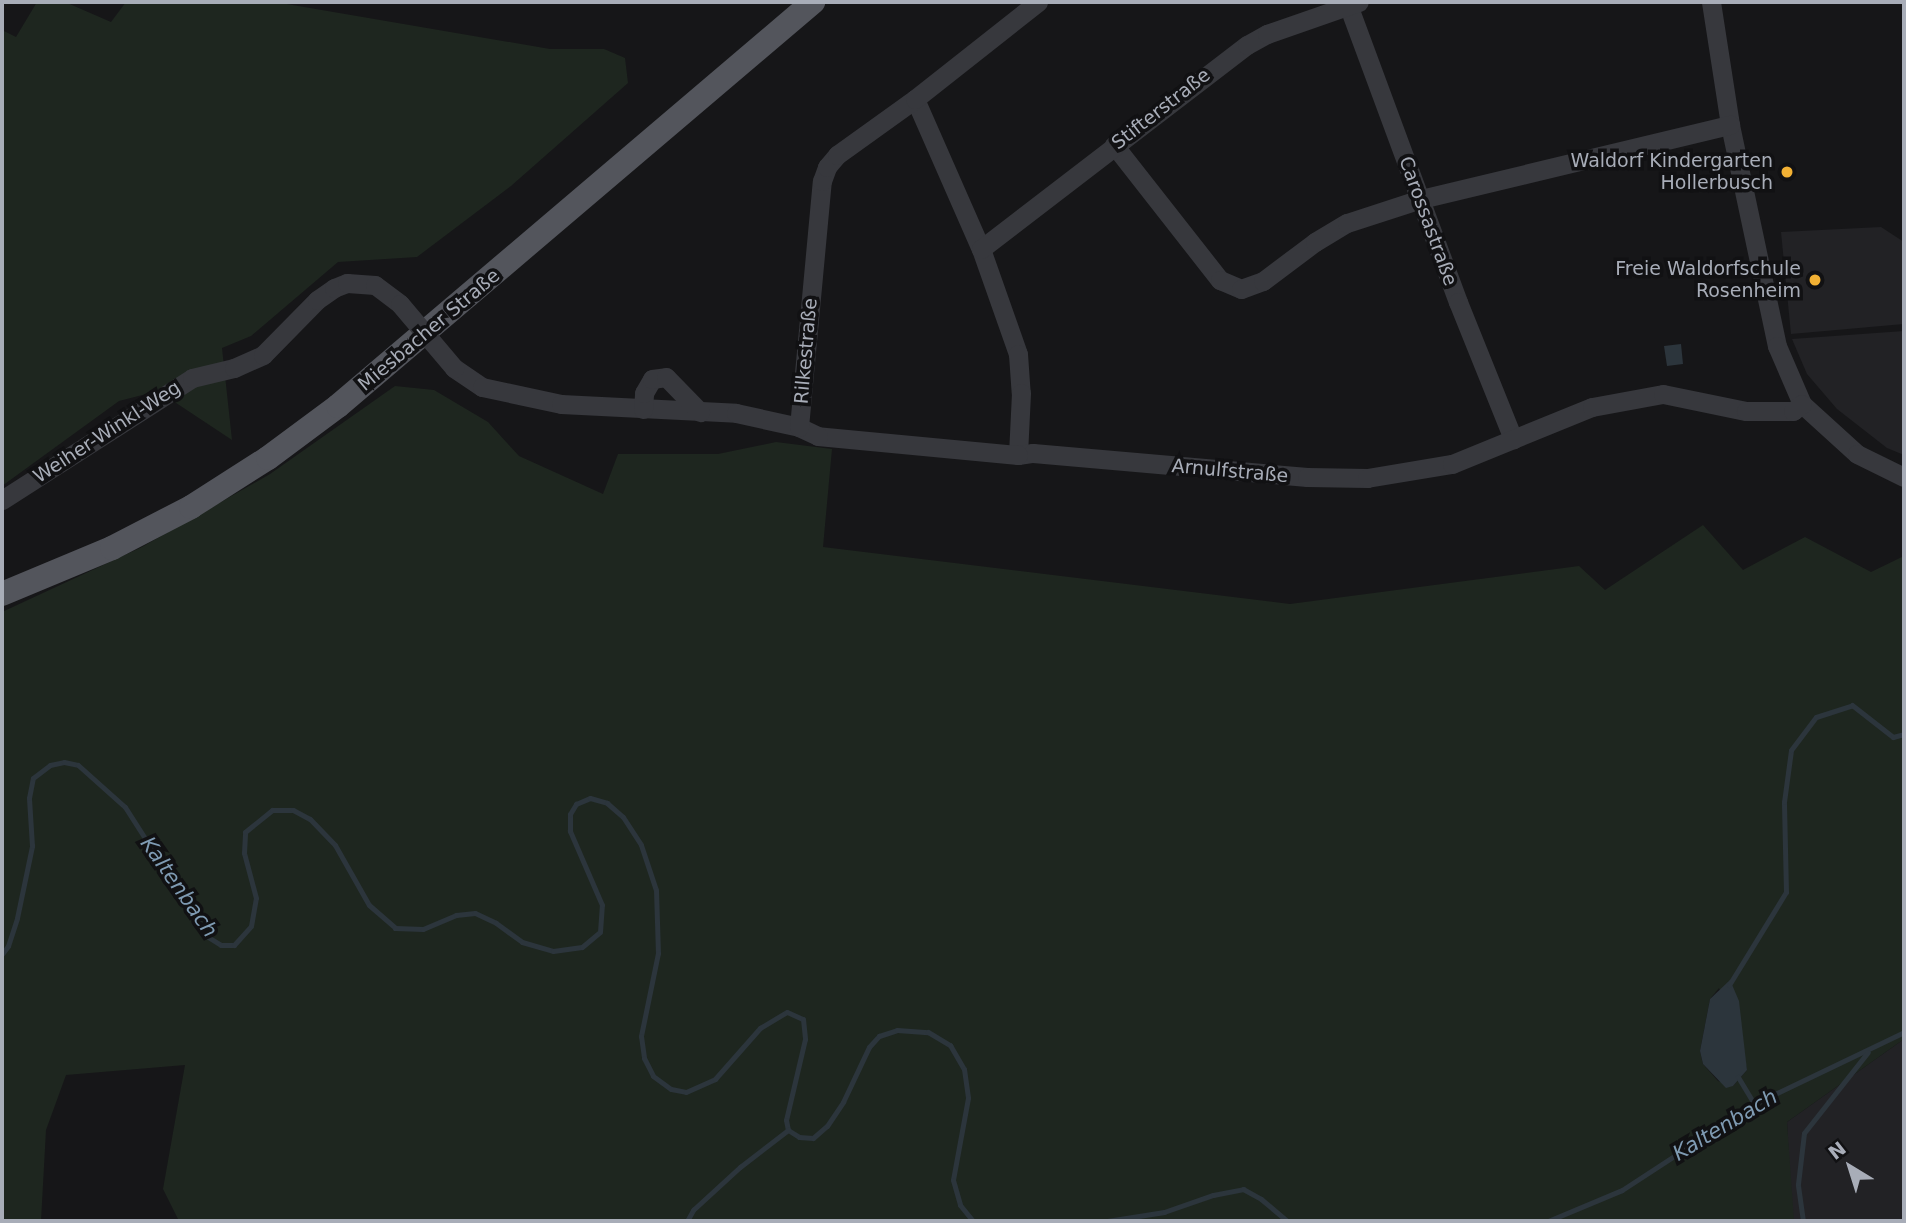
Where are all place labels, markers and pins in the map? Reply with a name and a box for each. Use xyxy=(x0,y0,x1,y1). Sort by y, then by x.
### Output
place label: Waldorf Kindergarten Hollerbusch xyxy=(1571,150,1773,194)
marker: Waldorf Kindergarten Hollerbusch xyxy=(1779,164,1795,180)
place label: Freie Waldorfschule Rosenheim xyxy=(1615,258,1801,302)
marker: Freie Waldorfschule Rosenheim xyxy=(1807,272,1823,288)

